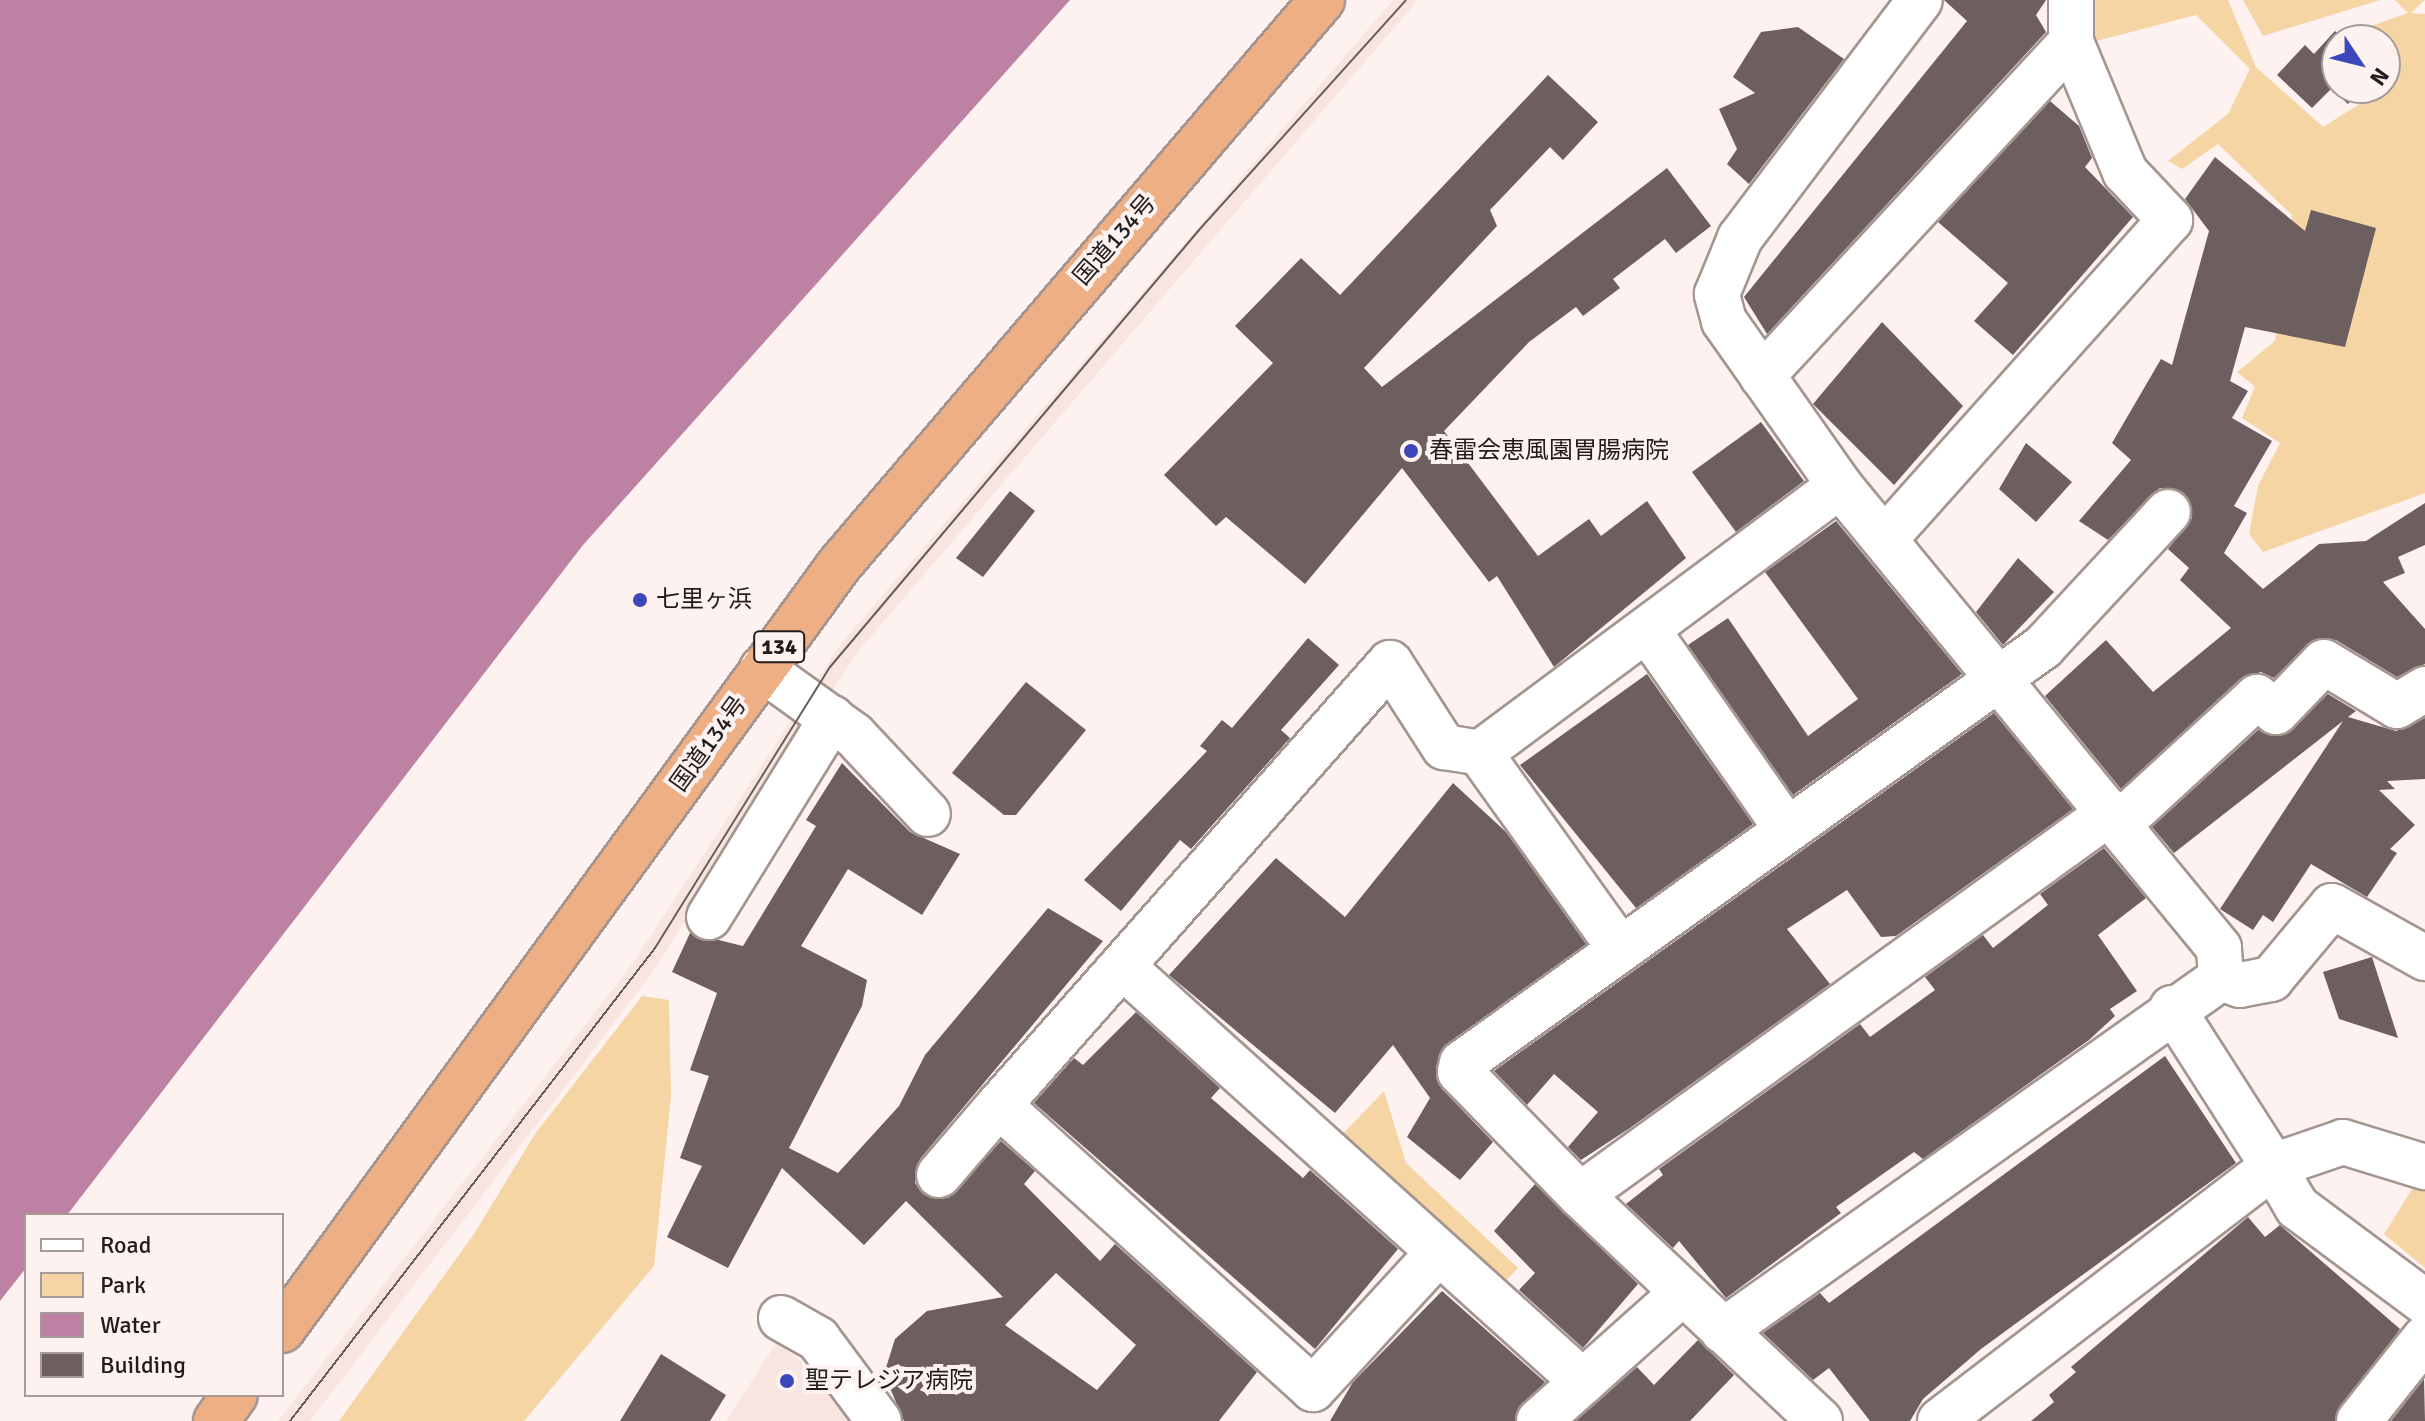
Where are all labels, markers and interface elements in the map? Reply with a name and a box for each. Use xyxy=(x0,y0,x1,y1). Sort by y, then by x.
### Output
north arrow xyxy=(2321,24,2401,104)
text: N xyxy=(2364,63,2395,91)
street label: 国道134号 xyxy=(1068,189,1162,291)
place label: 春雷会恵風園胃腸病院 xyxy=(1429,437,1669,465)
marker: 春雷会恵風園胃腸病院 xyxy=(1400,440,1422,462)
place label: 七里ヶ浜 xyxy=(656,586,752,614)
marker: 七里ヶ浜 xyxy=(631,591,649,609)
road number: 134 xyxy=(753,629,805,665)
street label: 国道134号 xyxy=(665,691,753,797)
legend xyxy=(24,1213,284,1397)
text: Road xyxy=(100,1230,151,1260)
text: Park xyxy=(100,1270,146,1300)
text: Water xyxy=(100,1310,160,1340)
text: Building xyxy=(100,1350,186,1380)
place label: 聖テレジア病院 xyxy=(805,1367,973,1395)
marker: 聖テレジア病院 xyxy=(776,1370,798,1392)

